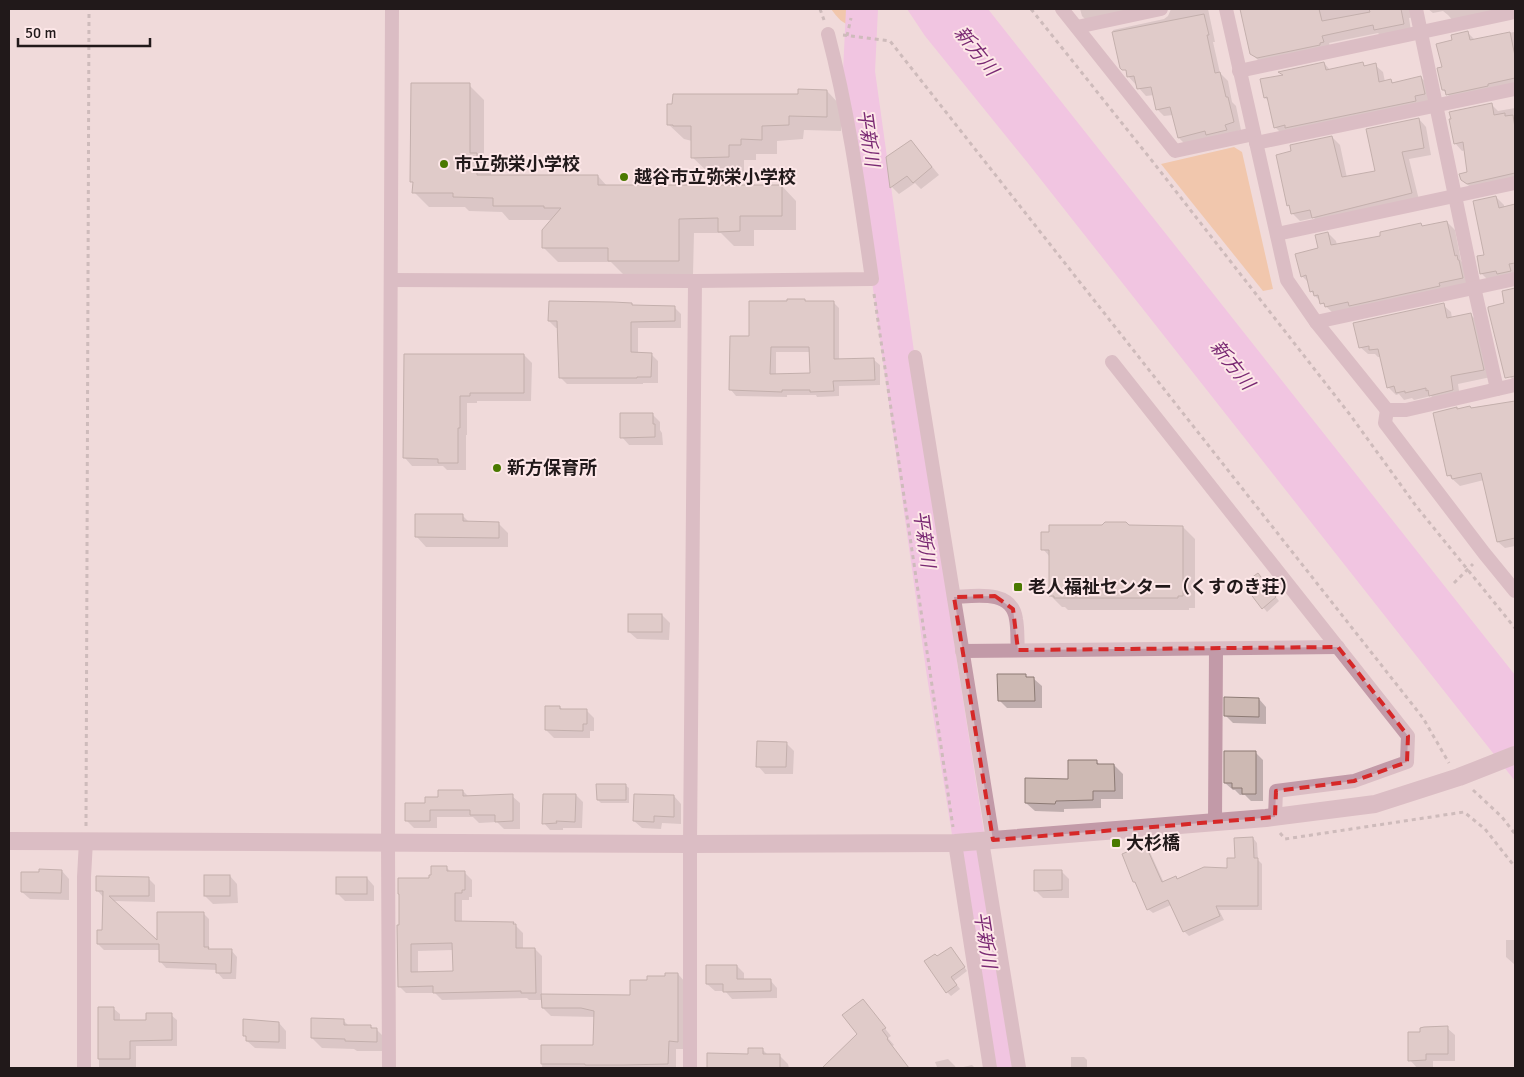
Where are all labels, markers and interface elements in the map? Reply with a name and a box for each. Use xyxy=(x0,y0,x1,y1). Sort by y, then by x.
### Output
scale bar xyxy=(18,15,150,47)
water label: 新方川 xyxy=(949,21,1005,82)
text: 50 m xyxy=(25,24,56,42)
water label: 平新川 xyxy=(852,108,884,170)
place label: 市立弥栄小学校 xyxy=(454,153,580,175)
marker: 市立弥栄小学校 xyxy=(438,158,450,170)
place label: 越谷市立弥栄小学校 xyxy=(634,166,796,188)
marker: 越谷市立弥栄小学校 xyxy=(618,171,630,183)
water label: 新方川 xyxy=(1205,335,1261,396)
place label: 新方保育所 xyxy=(507,457,597,479)
marker: 新方保育所 xyxy=(491,462,503,474)
water label: 平新川 xyxy=(908,509,940,571)
place label: 老人福祉センター（くすのき荘） xyxy=(1028,576,1297,598)
marker: 老人福祉センター（くすのき荘） xyxy=(1012,581,1024,593)
place label: 大杉橋 xyxy=(1126,832,1180,854)
marker: 大杉橋 xyxy=(1110,837,1122,849)
water label: 平新川 xyxy=(969,910,1002,972)

